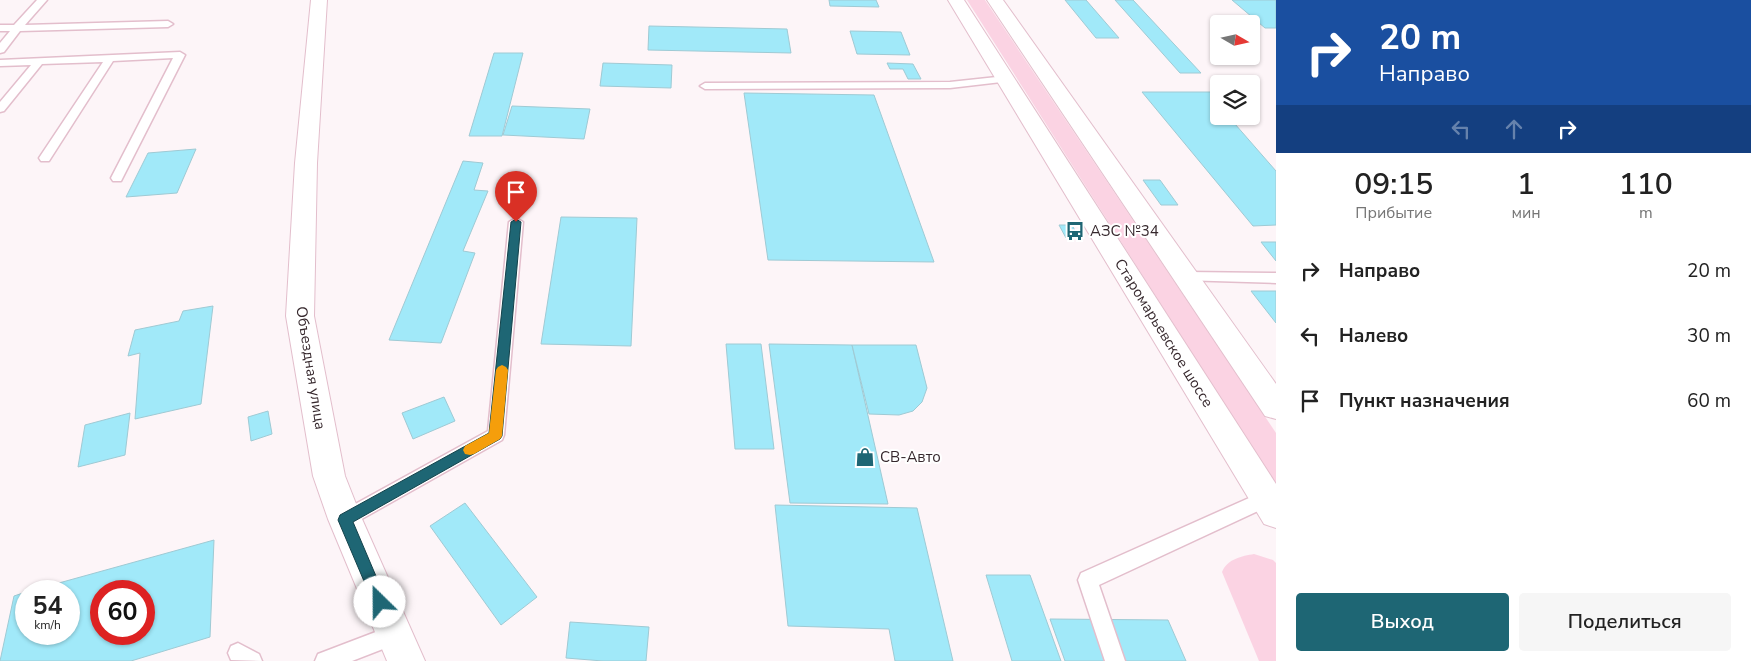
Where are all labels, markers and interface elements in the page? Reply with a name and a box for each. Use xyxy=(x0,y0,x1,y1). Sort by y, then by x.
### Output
text: 20 m xyxy=(1379,14,1461,61)
north arrow xyxy=(1210,15,1260,65)
map controls xyxy=(1210,15,1260,125)
icon: right xyxy=(1296,20,1361,85)
text: Направо xyxy=(1379,59,1470,89)
button: layers xyxy=(1210,75,1260,125)
icon: left xyxy=(1447,115,1475,143)
icon: ahead xyxy=(1500,115,1528,143)
icon: right xyxy=(1553,115,1581,143)
text: 09:15 xyxy=(1354,164,1433,205)
text: 1 xyxy=(1517,164,1535,205)
text: 110 xyxy=(1619,164,1673,205)
pin xyxy=(495,171,537,222)
icon: arrive xyxy=(502,178,530,206)
text: Прибытие xyxy=(1355,202,1432,224)
text: мин xyxy=(1511,202,1541,224)
text: m xyxy=(1639,202,1653,224)
bus stop icon: АЗС №34 xyxy=(1064,220,1086,242)
place label: АЗС №34 xyxy=(1090,221,1159,241)
street label: Старомарьевское шоссе xyxy=(1110,255,1218,411)
icon: right xyxy=(1296,257,1324,285)
text: Направо xyxy=(1339,258,1420,284)
text: 20 m xyxy=(1687,258,1731,284)
street label: Объездная улица xyxy=(291,305,331,431)
icon: left xyxy=(1296,322,1324,350)
text: Налево xyxy=(1339,323,1408,349)
text: 30 m xyxy=(1687,323,1731,349)
icon: arrive xyxy=(1296,387,1324,415)
text: Пункт назначения xyxy=(1339,388,1510,414)
text: 60 m xyxy=(1687,388,1731,414)
shop icon: СВ-Авто xyxy=(854,446,876,468)
place label: СВ-Авто xyxy=(880,447,941,467)
position arrow xyxy=(353,575,405,627)
speed limit sign: 60 xyxy=(90,580,155,645)
text: 54 xyxy=(32,589,63,623)
button: Выход xyxy=(1296,593,1509,651)
button: Поделиться xyxy=(1519,593,1731,651)
text: km/h xyxy=(34,617,61,633)

